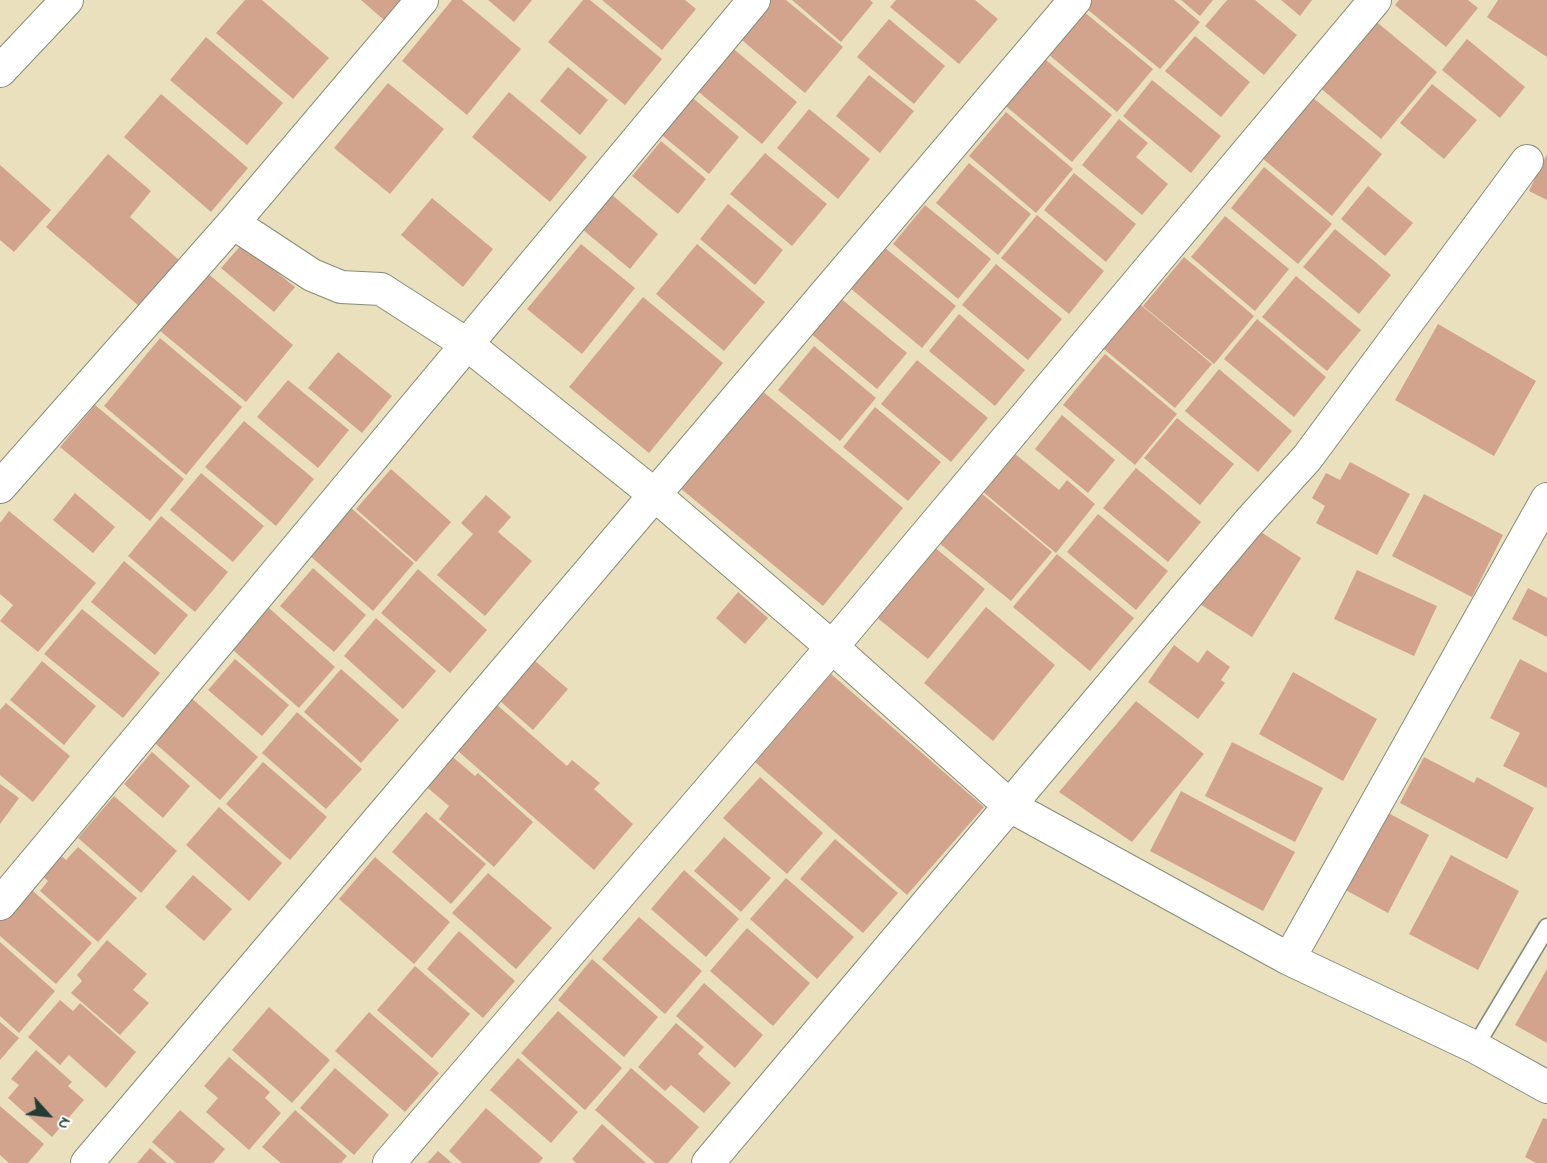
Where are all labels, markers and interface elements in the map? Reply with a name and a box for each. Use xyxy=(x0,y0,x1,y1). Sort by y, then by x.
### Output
north arrow xyxy=(18,1085,78,1145)
text: N xyxy=(51,1113,77,1133)

